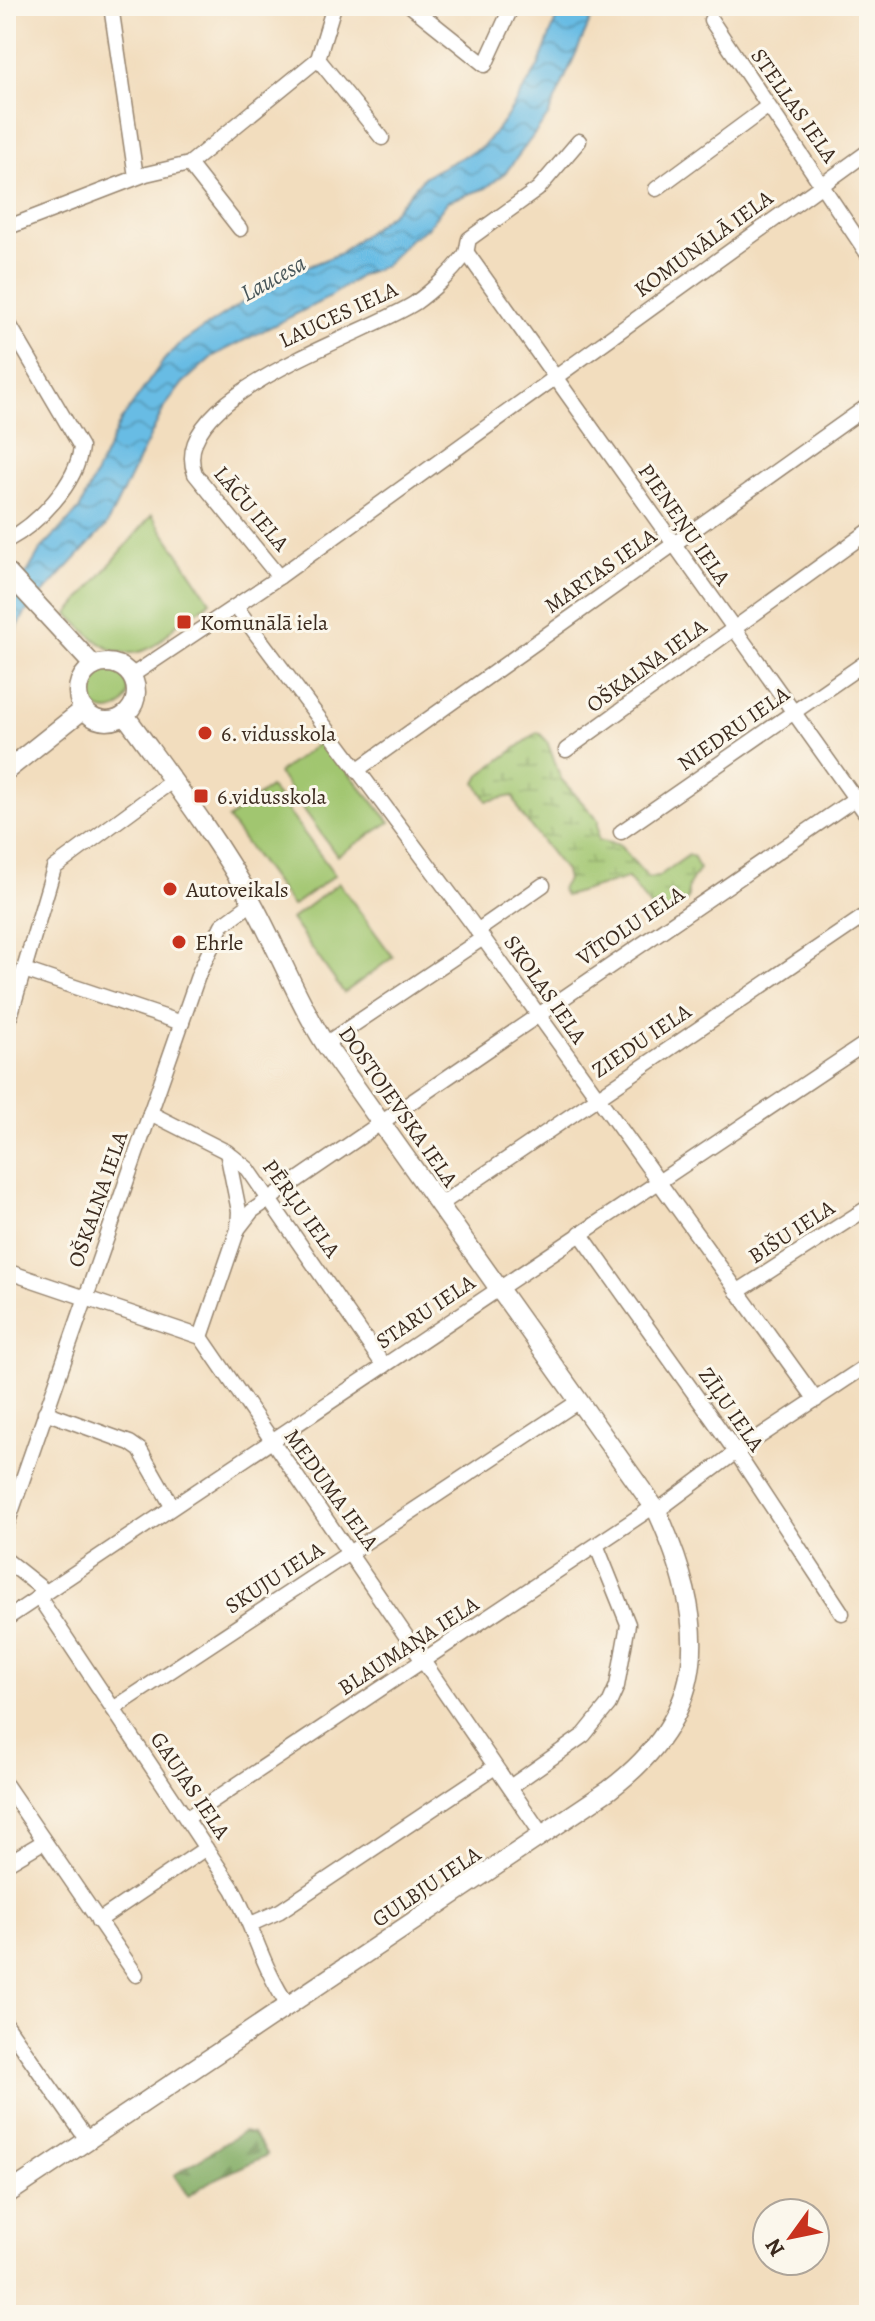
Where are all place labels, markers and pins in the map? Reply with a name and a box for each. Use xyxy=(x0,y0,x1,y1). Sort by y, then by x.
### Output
place label: Komunālā iela xyxy=(200,608,329,638)
marker: Komunālā iela xyxy=(175,613,193,631)
place label: 6. vidusskola xyxy=(221,719,337,749)
marker: 6. vidusskola xyxy=(196,724,214,742)
place label: 6.vidusskola xyxy=(217,782,328,812)
marker: 6.vidusskola xyxy=(192,787,210,805)
place label: Autoveikals xyxy=(185,875,289,905)
marker: Autoveikals xyxy=(161,880,179,898)
place label: Ehrle xyxy=(195,928,243,958)
marker: Ehrle xyxy=(170,933,188,951)

